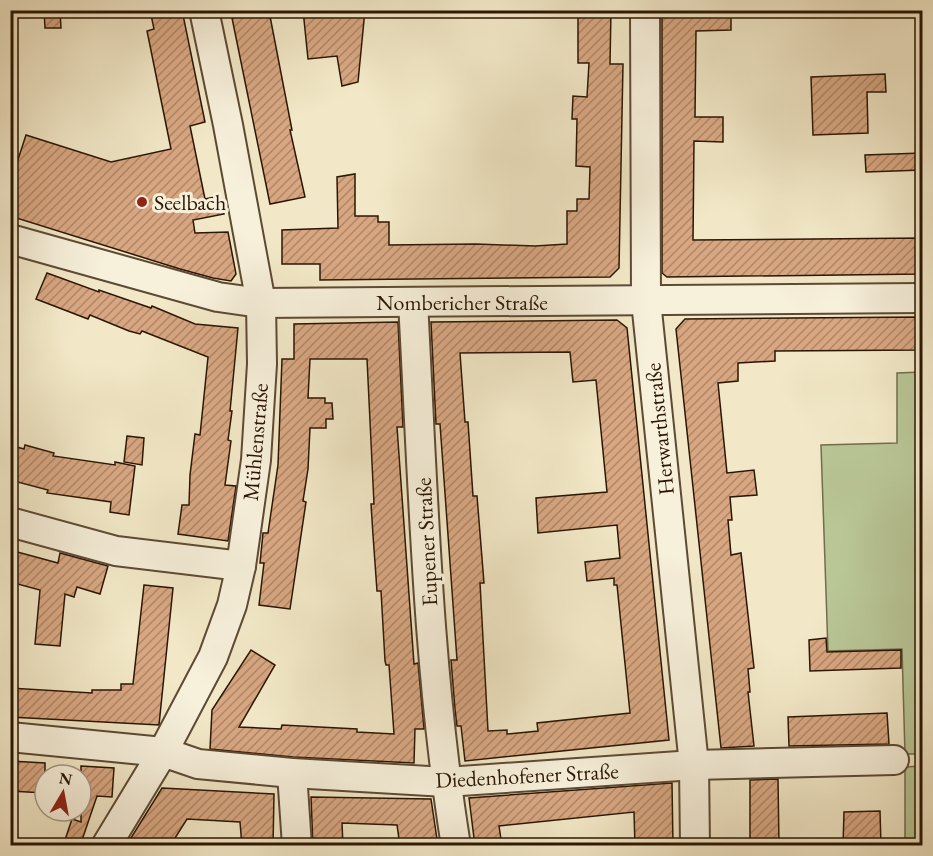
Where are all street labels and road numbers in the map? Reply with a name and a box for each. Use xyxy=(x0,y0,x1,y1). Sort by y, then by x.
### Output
street label: Nombericher Straße xyxy=(376,288,548,317)
street label: Herwarthstraße xyxy=(638,361,681,496)
street label: Mühlenstraße xyxy=(236,382,275,502)
street label: Eupener Straße xyxy=(409,476,444,607)
street label: Diedenhofener Straße xyxy=(434,756,620,795)

